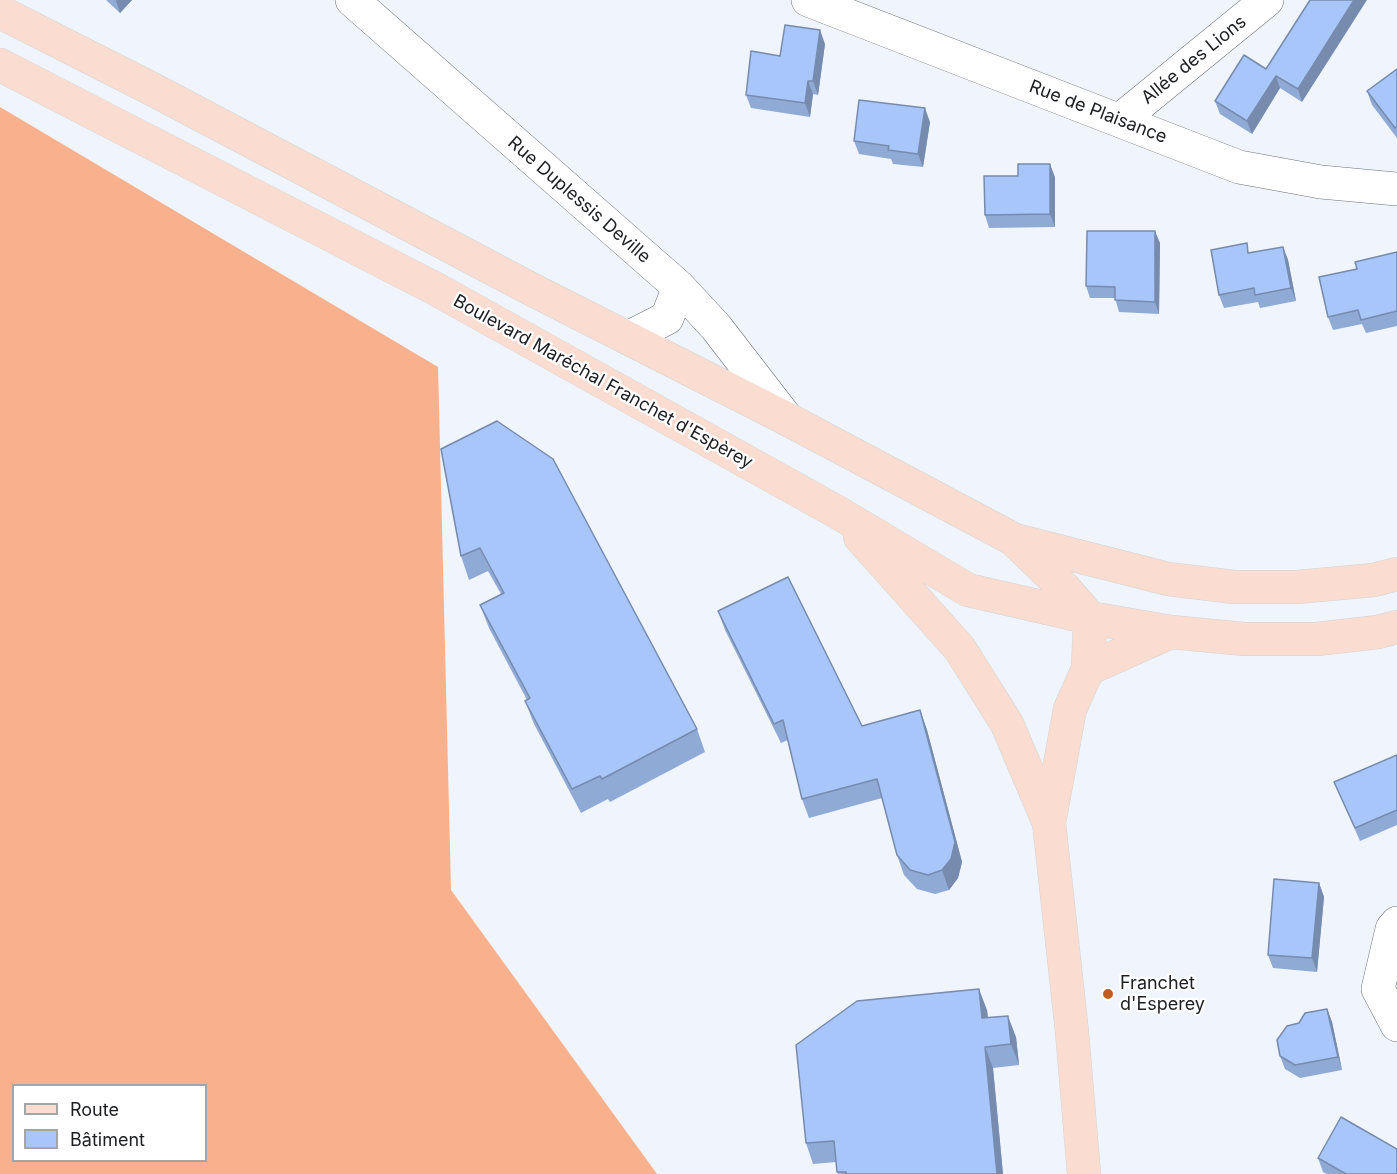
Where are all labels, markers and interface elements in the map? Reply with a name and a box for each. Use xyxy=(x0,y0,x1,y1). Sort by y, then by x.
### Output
street label: Allée des Lions xyxy=(1137,11,1251,109)
street label: Rue de Plaisance xyxy=(1026,76,1170,148)
street label: Rue Duplessis Deville xyxy=(503,132,655,268)
street label: Boulevard Maréchal Franchet d'Espèrey xyxy=(449,290,757,474)
place label: Franchet d'Esperey xyxy=(1120,973,1205,1016)
marker: Franchet d'Esperey xyxy=(1101,987,1115,1001)
legend xyxy=(12,1084,207,1162)
text: Route xyxy=(70,1099,119,1120)
text: Bâtiment xyxy=(70,1129,145,1150)

